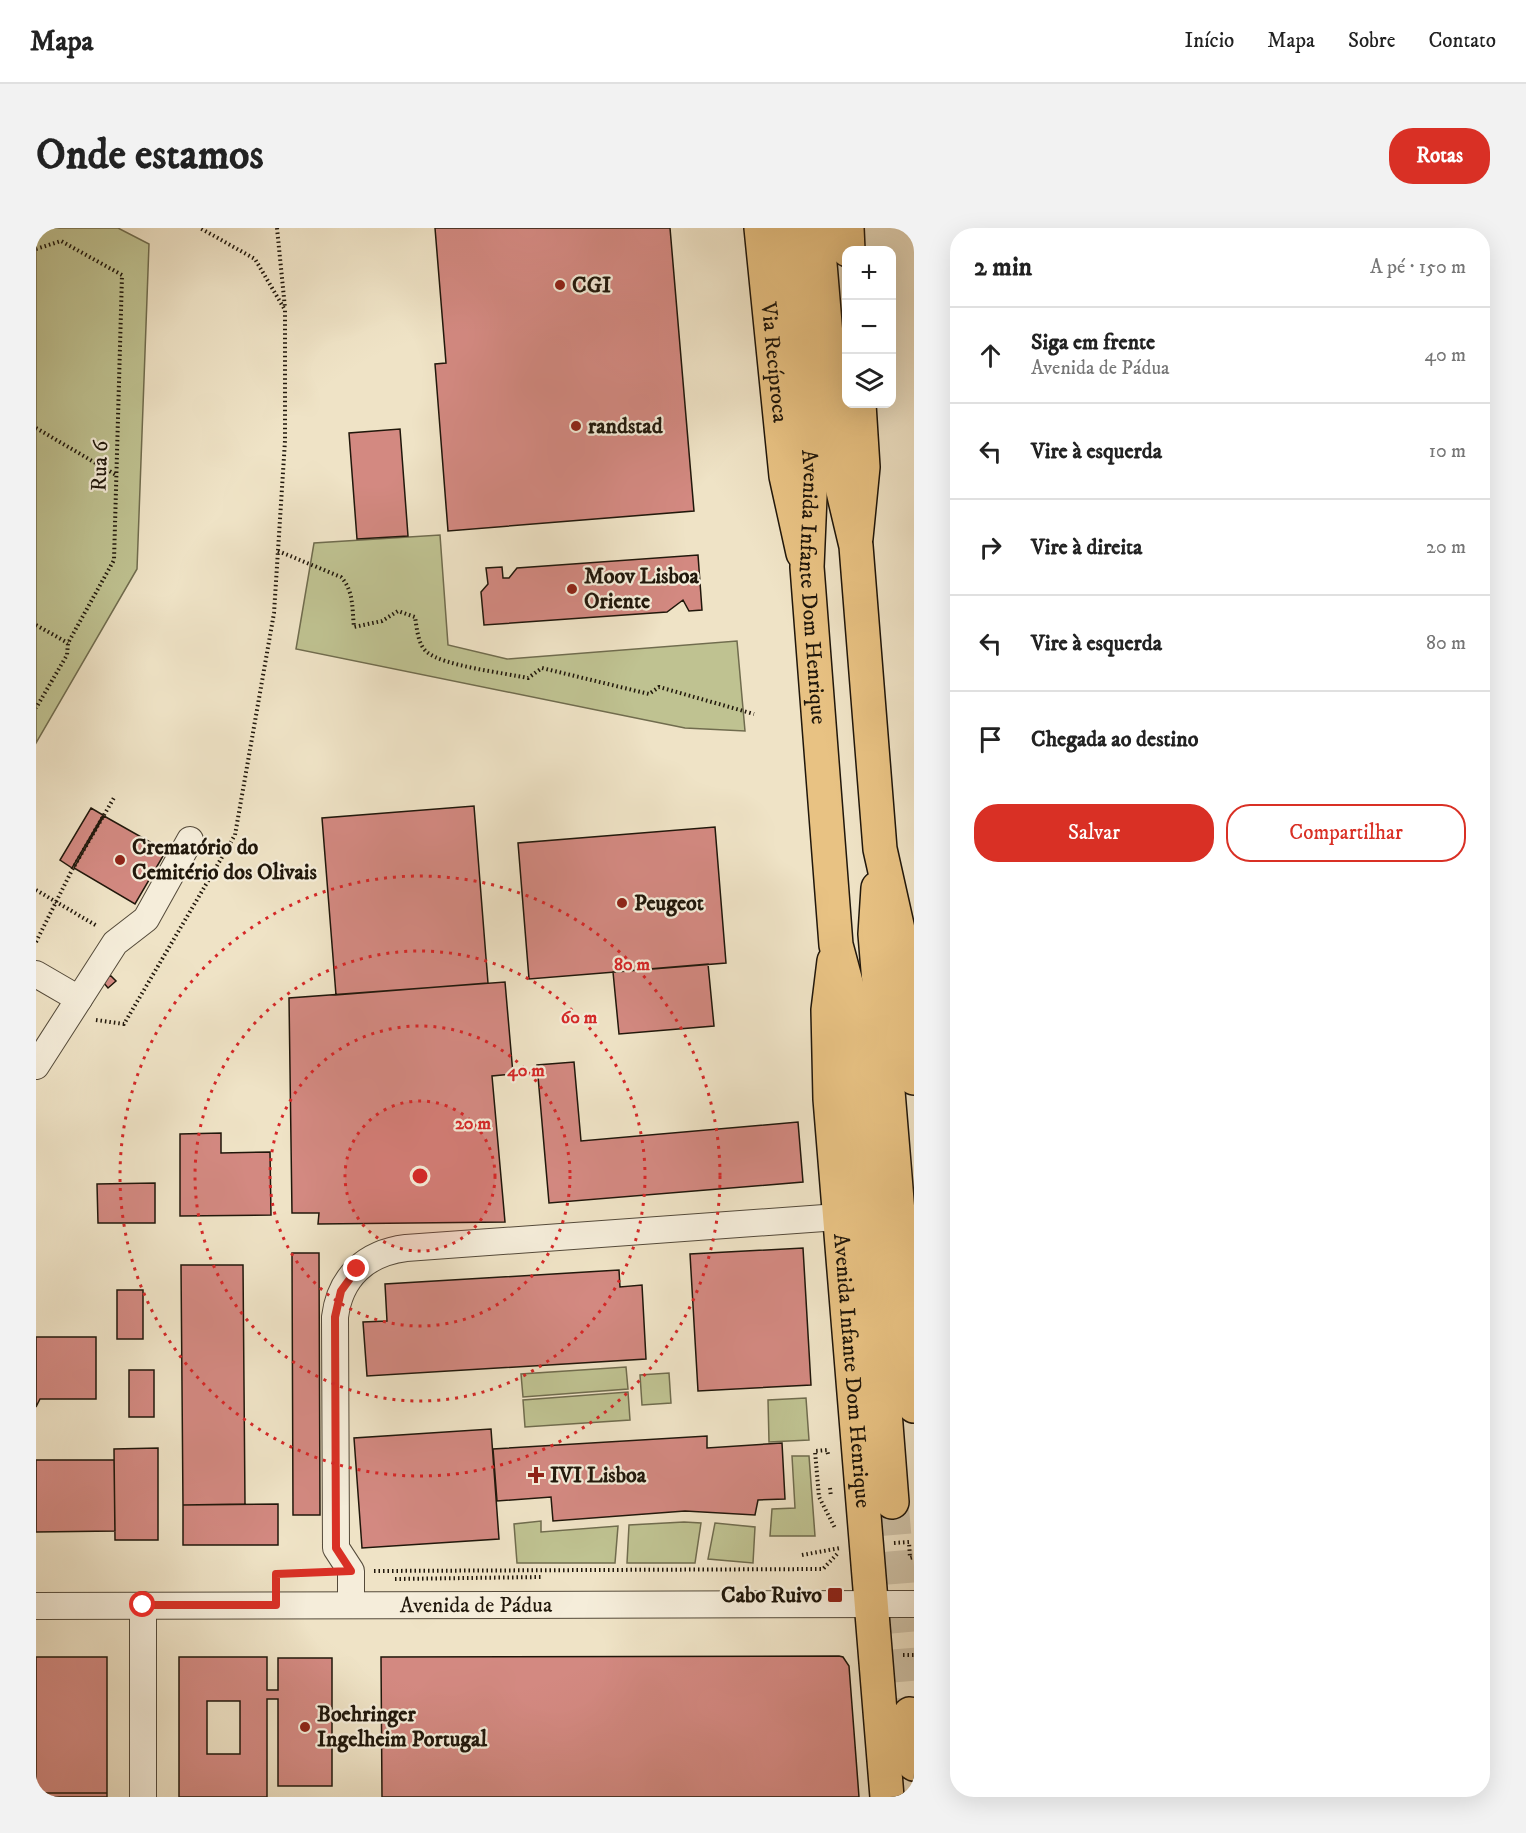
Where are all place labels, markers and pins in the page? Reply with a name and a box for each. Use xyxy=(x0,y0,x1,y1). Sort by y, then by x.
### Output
place label: CGI xyxy=(572,272,611,299)
marker: CGI xyxy=(553,278,567,292)
place label: randstad xyxy=(588,413,664,440)
marker: randstad xyxy=(569,419,583,433)
place label: Moov Lisboa Oriente xyxy=(584,563,699,615)
marker: Moov Lisboa Oriente xyxy=(565,582,579,596)
place label: Crematório do Cemitério dos Olivais xyxy=(132,834,317,886)
marker: Crematório do Cemitério dos Olivais xyxy=(113,853,127,867)
place label: Peugeot xyxy=(634,890,704,917)
marker: Peugeot xyxy=(615,896,629,910)
centre of rings xyxy=(410,1166,430,1186)
place label: IVI Lisboa xyxy=(550,1462,647,1489)
marker: IVI Lisboa xyxy=(527,1466,545,1484)
place label: Cabo Ruivo xyxy=(721,1582,822,1609)
marker: Cabo Ruivo xyxy=(826,1586,844,1604)
place label: Boehringer Ingelheim Portugal xyxy=(317,1701,487,1753)
marker: Boehringer Ingelheim Portugal xyxy=(298,1720,312,1734)

